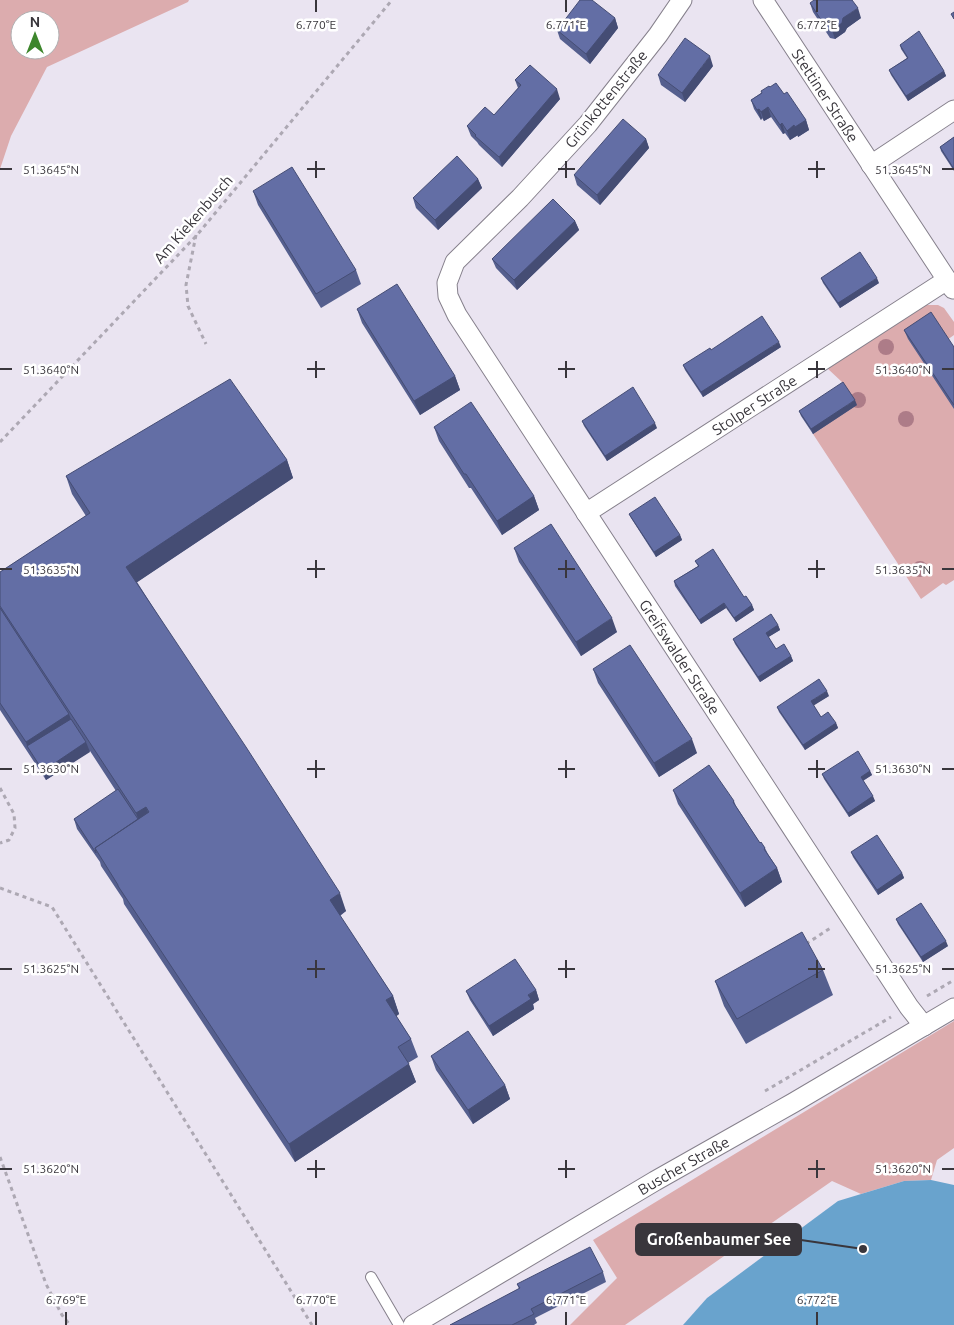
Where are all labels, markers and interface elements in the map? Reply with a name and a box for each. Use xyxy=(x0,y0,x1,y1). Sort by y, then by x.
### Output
north arrow xyxy=(10,10,60,60)
text: N xyxy=(30,14,40,30)
text: 6.770°E xyxy=(296,18,337,31)
text: 6.771°E xyxy=(546,18,587,31)
text: 6.772°E xyxy=(797,18,838,31)
street label: Stettiner Straße xyxy=(789,45,862,145)
street label: Grünkottenstraße xyxy=(561,47,651,151)
text: 51.3645°N xyxy=(23,163,79,176)
text: 51.3645°N xyxy=(875,163,931,176)
street label: Am Kiekenbusch xyxy=(150,172,236,266)
text: 51.3640°N xyxy=(23,363,79,376)
text: 51.3640°N xyxy=(875,363,931,376)
street label: Stolper Straße xyxy=(709,371,799,438)
text: 51.3635°N xyxy=(23,563,79,576)
text: 51.3635°N xyxy=(875,563,931,576)
street label: Greifswalder Straße xyxy=(636,596,724,717)
text: 51.3630°N xyxy=(23,762,79,775)
text: 51.3630°N xyxy=(875,762,931,775)
text: 51.3625°N xyxy=(23,962,79,975)
text: 51.3625°N xyxy=(875,962,931,975)
street label: Buscher Straße xyxy=(635,1133,732,1198)
text: 51.3620°N xyxy=(23,1162,79,1175)
text: 51.3620°N xyxy=(875,1162,931,1175)
callout: Großenbaumer See xyxy=(636,1224,801,1255)
text: Großenbaumer See xyxy=(647,1230,791,1248)
text: 6.769°E xyxy=(46,1293,87,1306)
text: 6.770°E xyxy=(296,1293,337,1306)
text: 6.771°E xyxy=(546,1293,587,1306)
text: 6.772°E xyxy=(797,1293,838,1306)

